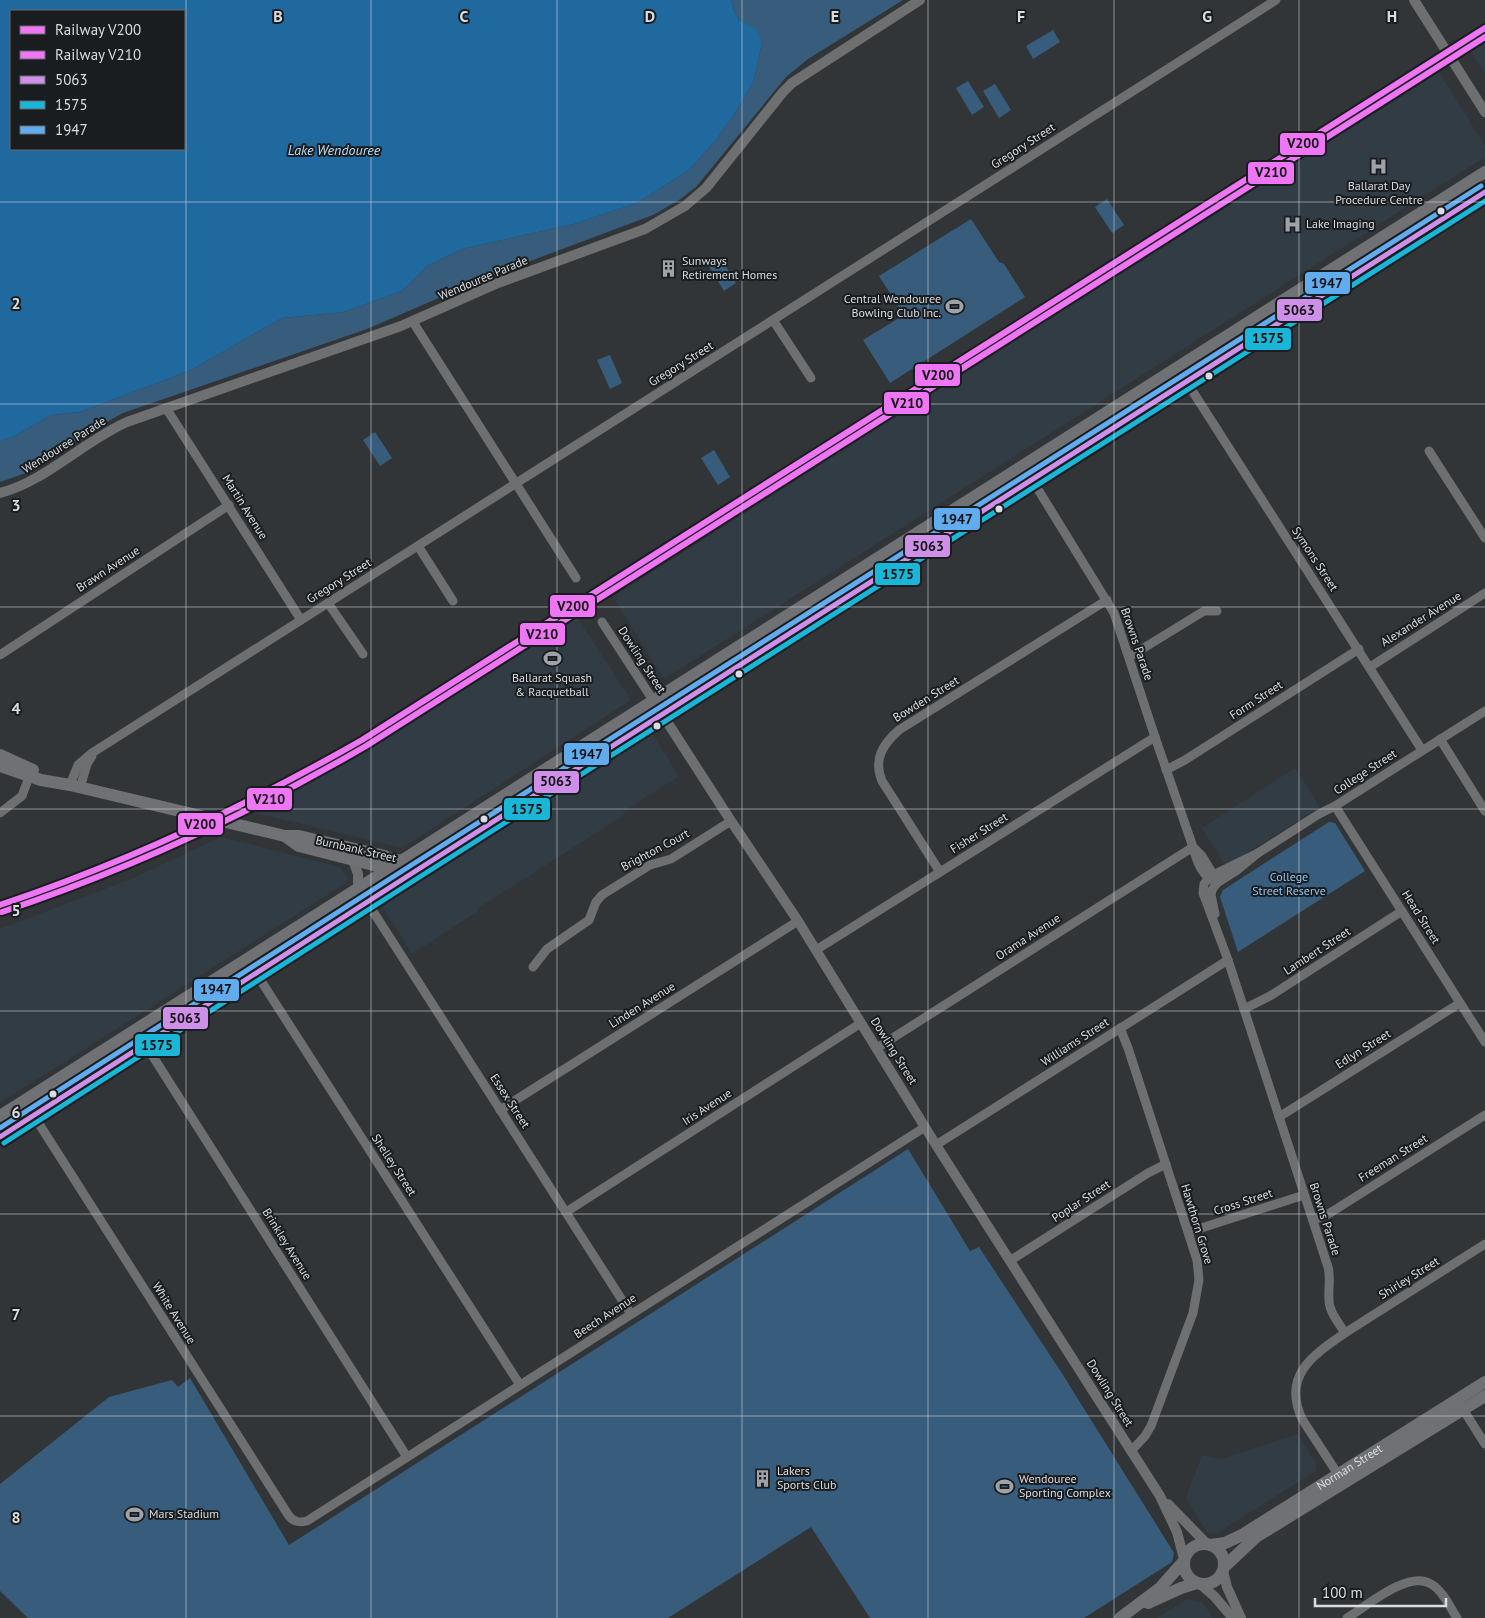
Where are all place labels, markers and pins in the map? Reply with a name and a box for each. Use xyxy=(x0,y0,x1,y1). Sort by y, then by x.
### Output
hospital icon: Ballarat Day Procedure Centre xyxy=(1369,157,1389,177)
place label: Ballarat Day Procedure Centre xyxy=(1335,178,1423,207)
unlabelled marker xyxy=(1436,206,1446,216)
hospital icon: Lake Imaging xyxy=(1282,214,1302,234)
place label: Lake Imaging xyxy=(1306,216,1375,231)
place label: Sunways Retirement Homes xyxy=(682,253,777,282)
building icon: Sunways Retirement Homes xyxy=(658,258,678,278)
place label: Central Wendouree Bowling Club Inc. xyxy=(844,291,941,320)
sports icon: Central Wendouree Bowling Club Inc. xyxy=(945,296,965,316)
unlabelled marker xyxy=(1204,371,1214,381)
unlabelled marker xyxy=(994,504,1004,514)
sports icon: Ballarat Squash & Racquetball xyxy=(542,649,562,669)
unlabelled marker xyxy=(734,669,744,679)
place label: Ballarat Squash & Racquetball xyxy=(512,670,592,699)
unlabelled marker xyxy=(652,721,662,731)
unlabelled marker xyxy=(479,814,489,824)
unlabelled marker xyxy=(48,1089,58,1099)
place label: Lakers Sports Club xyxy=(777,1463,836,1492)
building icon: Lakers Sports Club xyxy=(753,1468,773,1488)
place label: Wendouree Sporting Complex xyxy=(1019,1471,1111,1500)
sports icon: Wendouree Sporting Complex xyxy=(995,1476,1015,1496)
sports icon: Mars Stadium xyxy=(125,1504,145,1524)
place label: Mars Stadium xyxy=(149,1506,219,1521)

